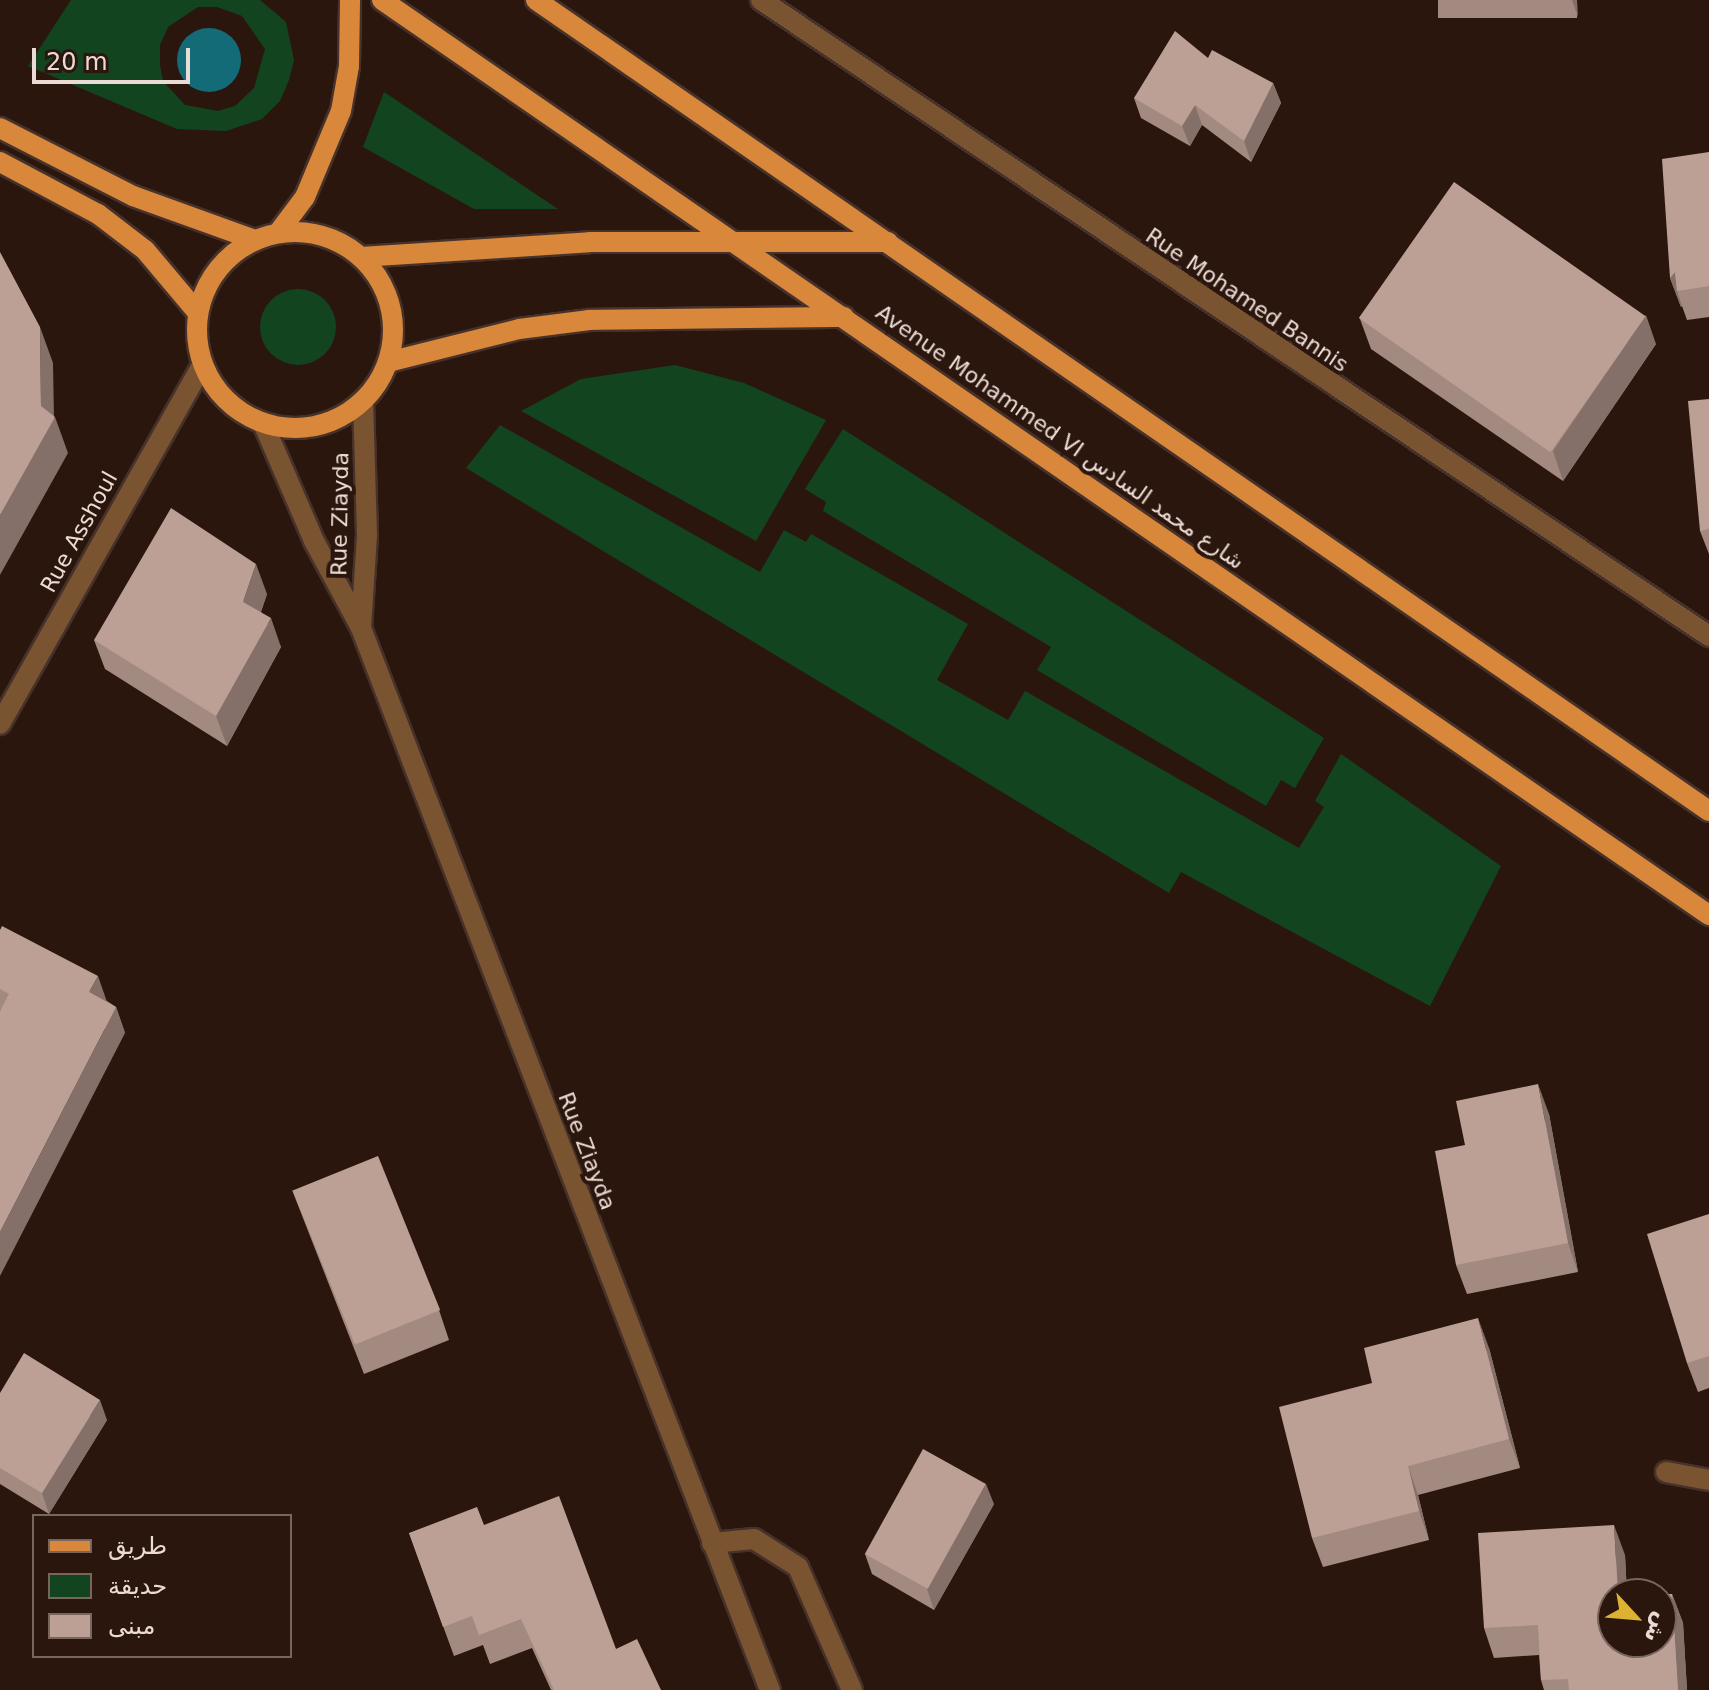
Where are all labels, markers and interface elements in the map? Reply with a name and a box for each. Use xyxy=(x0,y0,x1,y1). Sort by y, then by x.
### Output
scale bar xyxy=(36,32,194,82)
text: 20 m xyxy=(46,48,108,76)
street label: Rue Mohamed Bannis xyxy=(1141,222,1353,378)
street label: Avenue Mohammed VI شارع محمد السادس xyxy=(871,299,1249,575)
street label: Rue Ziayda xyxy=(326,452,354,576)
street label: Rue Asshoul xyxy=(35,467,123,597)
street label: Rue Ziayda xyxy=(552,1088,622,1214)
legend xyxy=(32,1514,292,1658)
text: طريق xyxy=(108,1532,167,1560)
text: حديقة xyxy=(108,1572,167,1600)
north arrow xyxy=(1597,1578,1677,1658)
text: ش xyxy=(1639,1609,1675,1647)
text: مبنى xyxy=(108,1612,155,1640)

